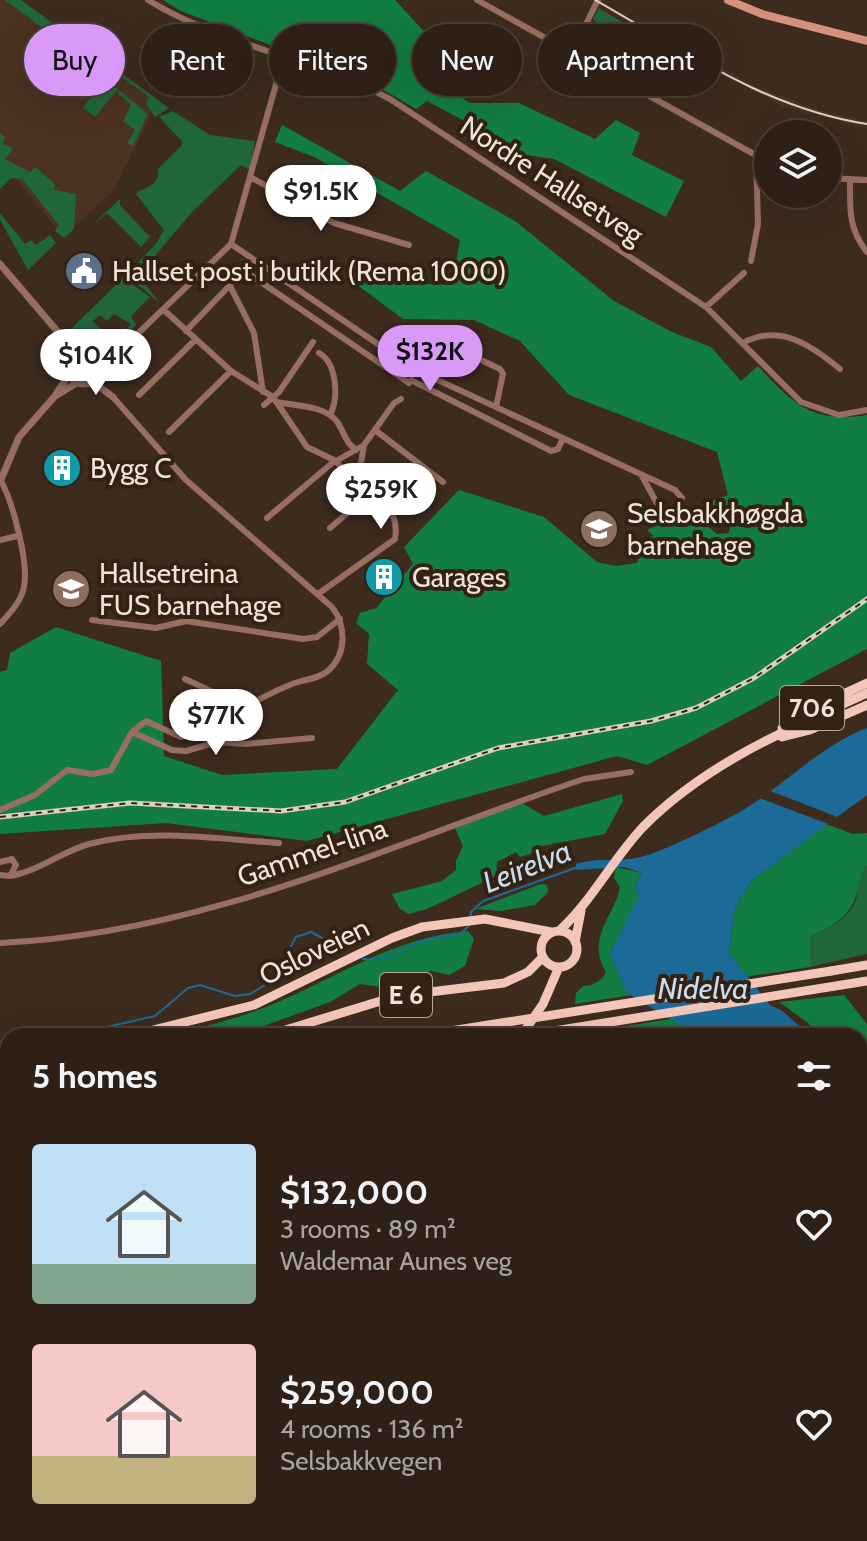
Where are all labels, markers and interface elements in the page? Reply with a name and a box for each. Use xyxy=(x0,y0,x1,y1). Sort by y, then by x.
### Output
chip: Buy xyxy=(24,24,125,96)
chip: Rent xyxy=(141,24,253,96)
chip: Filters xyxy=(269,24,396,96)
chip: New xyxy=(412,24,522,96)
chip: Apartment xyxy=(538,24,722,96)
street label: Nordre Hallsetveg xyxy=(454,108,651,252)
map controls xyxy=(754,120,842,208)
button: layers xyxy=(754,120,842,208)
pin: $91.5K xyxy=(256,165,386,233)
text: $91.5K xyxy=(283,175,359,207)
public building icon: Hallset post i butikk (Rema 1000) xyxy=(63,250,105,292)
place label: Hallset post i butikk (Rema 1000) xyxy=(112,254,507,288)
pin: $132K xyxy=(374,325,486,393)
pin: $104K xyxy=(40,329,152,397)
text: $132K xyxy=(396,335,464,367)
text: $104K xyxy=(58,339,134,371)
building icon: Bygg C xyxy=(41,447,83,489)
place label: Bygg C xyxy=(90,451,172,485)
pin: $259K xyxy=(325,463,437,531)
text: $259K xyxy=(344,473,418,505)
place label: Selsbakkhøgda barnehage xyxy=(627,496,804,562)
school or university icon: Selsbakkhøgda barnehage xyxy=(578,508,620,550)
place label: Hallsetreina FUS barnehage xyxy=(99,556,281,622)
building icon: Garages xyxy=(363,556,405,598)
place label: Garages xyxy=(412,560,506,594)
school or university icon: Hallsetreina FUS barnehage xyxy=(50,568,92,610)
road number: 706 xyxy=(780,686,844,730)
pin: $77K xyxy=(169,689,263,757)
text: $77K xyxy=(187,699,245,731)
street label: Gammel-lina xyxy=(233,810,392,893)
water label: Leirelva xyxy=(477,832,577,901)
street label: Osloveien xyxy=(253,910,375,992)
water label: Nidelva xyxy=(657,970,749,1007)
road number: E 6 xyxy=(380,973,432,1017)
icon: filters xyxy=(792,1054,836,1098)
text: 5 homes xyxy=(32,1055,157,1097)
text: $132,000 xyxy=(280,1171,428,1213)
icon: home xyxy=(96,1176,192,1272)
icon: heart xyxy=(792,1202,836,1246)
text: 3 rooms · 89 m² xyxy=(280,1213,456,1245)
text: Waldemar Aunes veg xyxy=(280,1245,512,1277)
text: $259,000 xyxy=(280,1371,434,1413)
icon: home xyxy=(96,1376,192,1472)
icon: heart xyxy=(792,1402,836,1446)
text: 4 rooms · 136 m² xyxy=(280,1413,463,1445)
text: Selsbakkvegen xyxy=(280,1445,442,1477)

